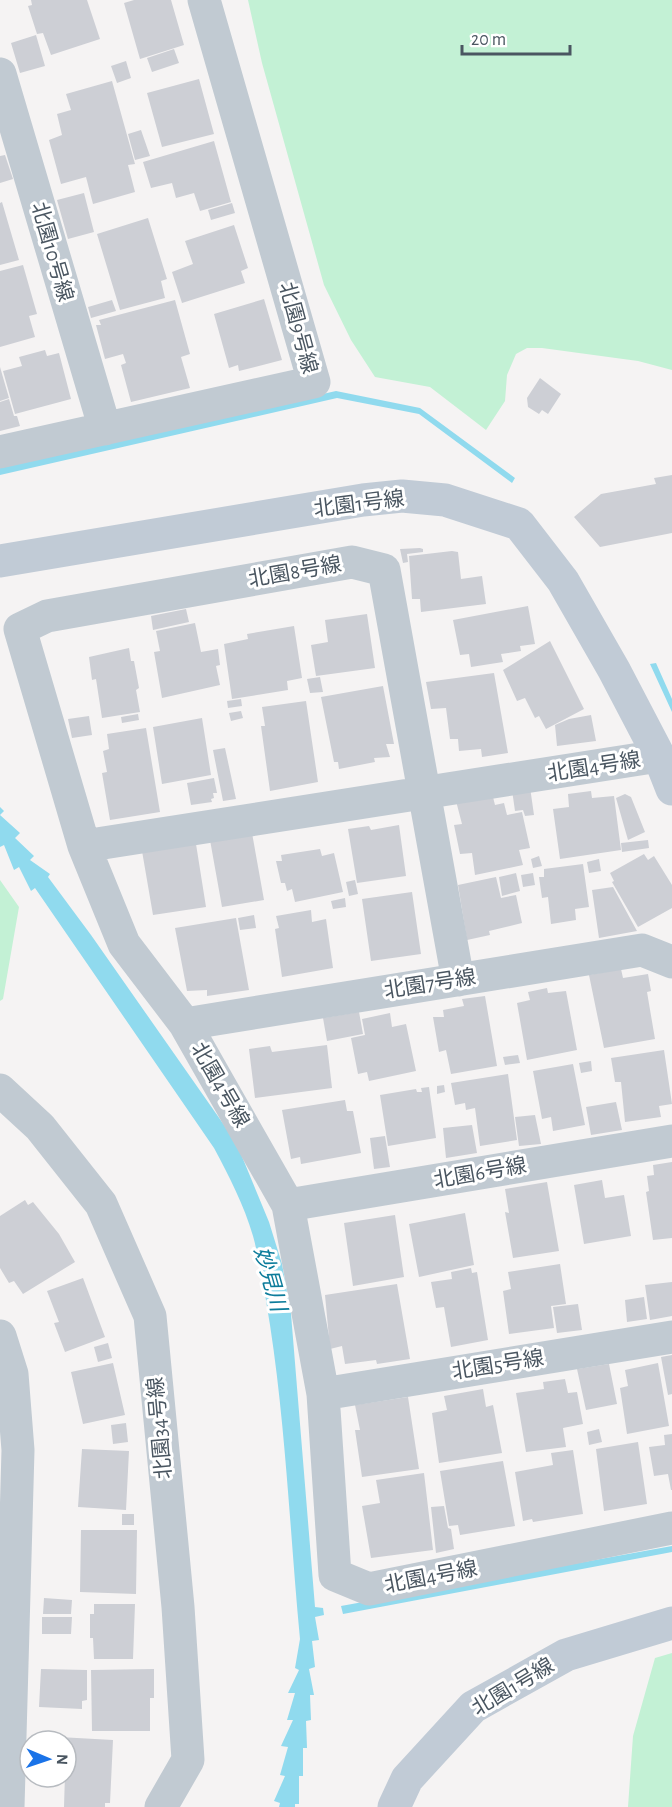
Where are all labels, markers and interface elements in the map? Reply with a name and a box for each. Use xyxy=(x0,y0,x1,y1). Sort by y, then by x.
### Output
scale bar xyxy=(462,18,570,56)
text: 20 m xyxy=(471,31,506,49)
street label: 北園10号線 xyxy=(28,200,77,304)
street label: 北園9号線 xyxy=(276,280,321,376)
street label: 北園1号線 xyxy=(312,487,406,520)
street label: 北園8号線 xyxy=(247,553,343,590)
street label: 北園4号線 xyxy=(546,748,642,785)
street label: 北園7号線 xyxy=(382,965,477,1002)
street label: 北園4号線 xyxy=(187,1038,253,1131)
street label: 北園6号線 xyxy=(432,1154,528,1191)
water label: 妙見川 xyxy=(250,1244,291,1316)
street label: 北園5号線 xyxy=(450,1346,545,1383)
street label: 北園34号線 xyxy=(144,1376,175,1480)
street label: 北園4号線 xyxy=(383,1557,479,1596)
street label: 北園1号線 xyxy=(468,1654,558,1719)
north arrow xyxy=(18,1729,78,1789)
text: N xyxy=(54,1754,70,1765)

